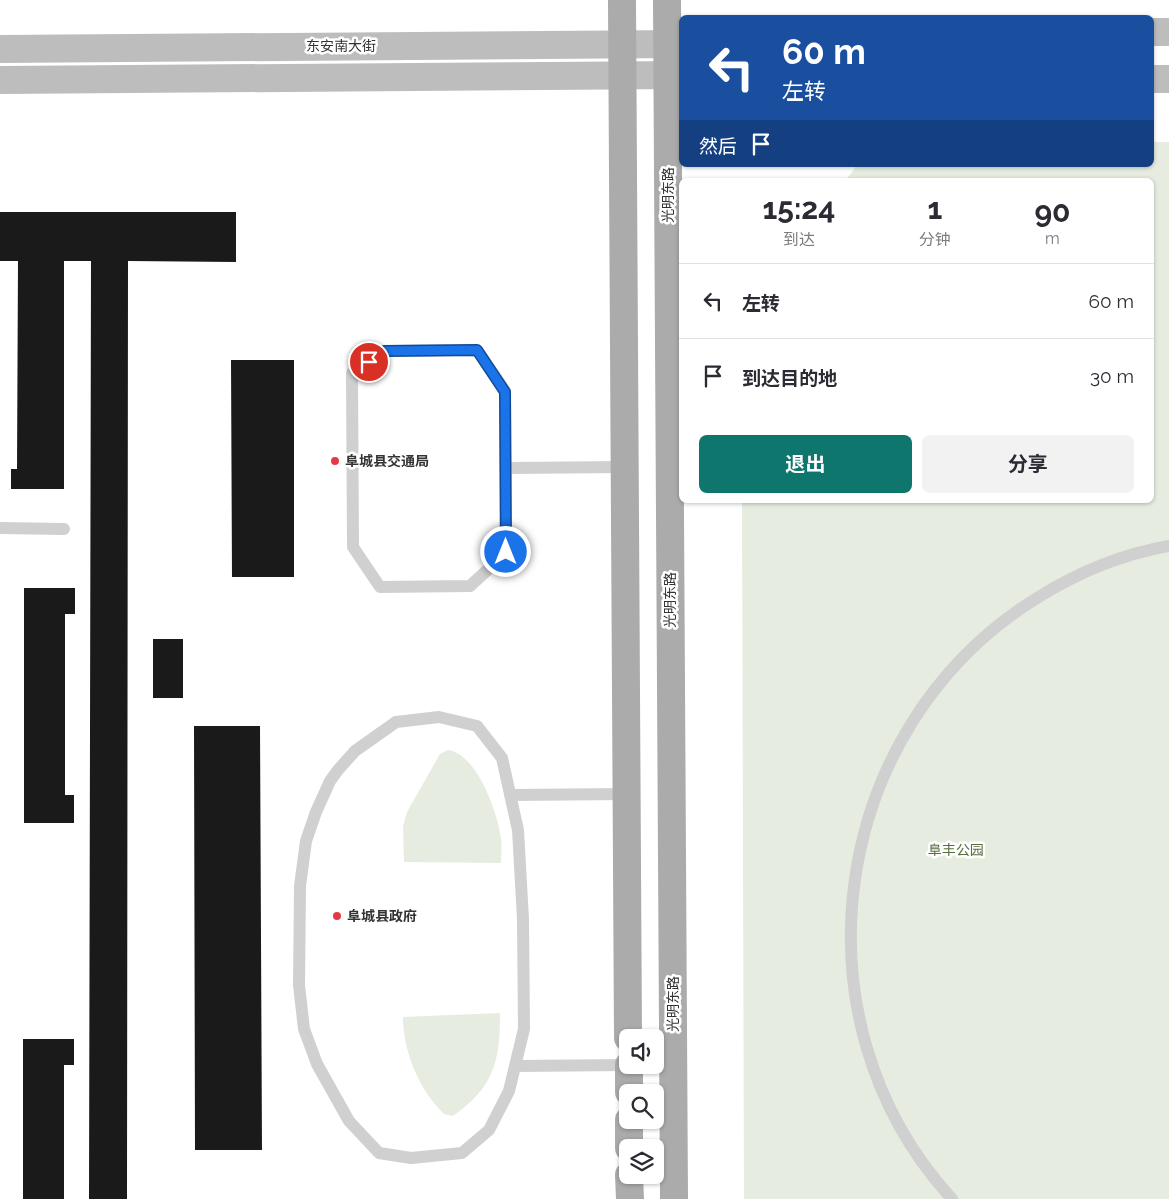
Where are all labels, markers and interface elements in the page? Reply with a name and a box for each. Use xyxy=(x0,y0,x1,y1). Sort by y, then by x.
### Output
text: 60 m xyxy=(782,31,866,72)
icon: left xyxy=(699,35,764,100)
street label: 东安南大街 xyxy=(306,38,376,54)
text: 左转 xyxy=(782,78,826,104)
icon: arrive xyxy=(747,130,775,158)
text: 然后 xyxy=(699,135,737,157)
street label: 光明东路 xyxy=(660,167,676,223)
text: 15:24 xyxy=(762,191,835,226)
text: 1 xyxy=(927,191,942,226)
text: 90 xyxy=(1034,194,1070,229)
text: m xyxy=(1045,229,1060,248)
text: 到达 xyxy=(783,230,815,249)
text: 分钟 xyxy=(919,230,951,249)
icon: left xyxy=(699,287,727,315)
text: 60 m xyxy=(1089,290,1134,312)
text: 左转 xyxy=(742,292,780,314)
pin xyxy=(348,341,390,383)
icon: arrive xyxy=(355,348,383,376)
icon: arrive xyxy=(699,362,727,390)
text: 30 m xyxy=(1090,365,1134,387)
text: 到达目的地 xyxy=(742,367,837,389)
button: 退出 xyxy=(699,435,912,493)
button: 分享 xyxy=(922,435,1134,493)
place label: 阜城县交通局 xyxy=(345,453,429,469)
marker: 阜城县交通局 xyxy=(329,455,341,467)
position arrow xyxy=(479,525,531,577)
street label: 光明东路 xyxy=(662,572,678,628)
park label: 阜丰公园 xyxy=(928,842,984,858)
place label: 阜城县政府 xyxy=(347,908,417,924)
marker: 阜城县政府 xyxy=(331,910,343,922)
street label: 光明东路 xyxy=(665,976,681,1032)
map controls xyxy=(619,1029,664,1184)
button: sound xyxy=(619,1029,664,1074)
button: search xyxy=(619,1084,664,1129)
button: layers xyxy=(619,1139,664,1184)

